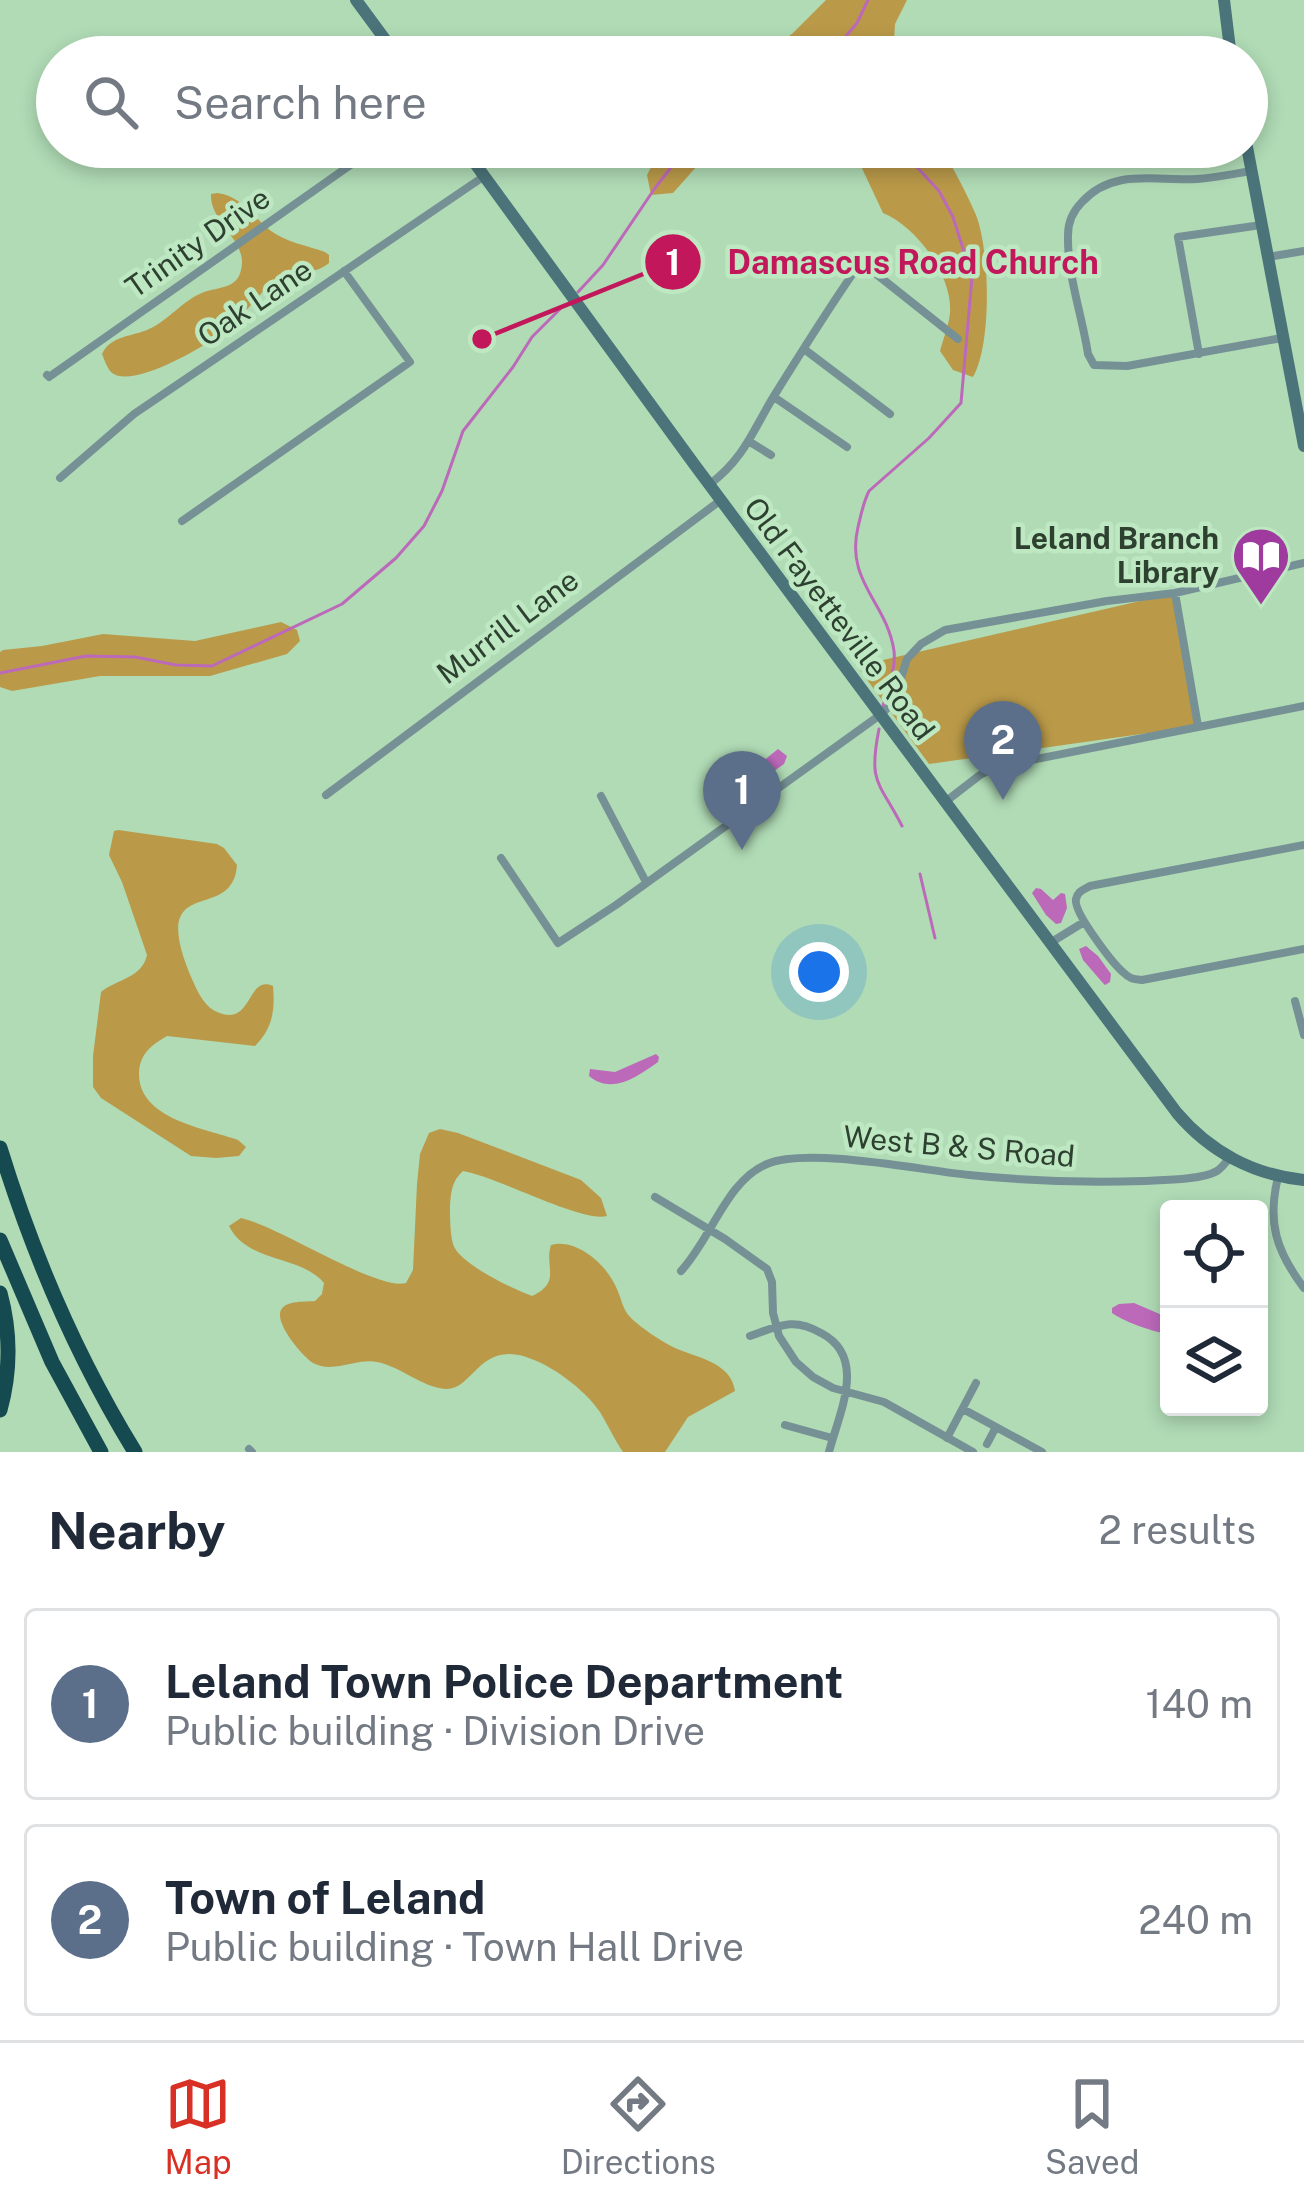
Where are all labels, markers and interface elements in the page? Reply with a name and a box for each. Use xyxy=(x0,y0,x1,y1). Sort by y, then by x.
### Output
search box xyxy=(36,36,1268,168)
icon: search xyxy=(78,69,144,135)
text: Search here xyxy=(174,76,427,129)
street label: Trinity Drive xyxy=(118,179,276,305)
callout: Damascus Road Church xyxy=(643,228,1123,297)
text: 1 xyxy=(665,241,681,283)
text: Damascus Road Church xyxy=(727,243,1099,281)
street label: Oak Lane xyxy=(190,251,318,353)
street label: Old Fayetteville Road xyxy=(737,490,943,747)
place label: Leland Branch Library xyxy=(1014,520,1219,590)
library icon: Leland Branch Library xyxy=(1230,525,1292,607)
street label: Murrill Lane xyxy=(429,561,585,691)
pin: 2 xyxy=(964,701,1042,800)
pin: 1 xyxy=(703,751,781,850)
your location xyxy=(789,942,849,1002)
street label: West B & S Road xyxy=(842,1118,1076,1174)
map controls xyxy=(1160,1200,1268,1416)
button: locate xyxy=(1160,1200,1268,1308)
button: layers xyxy=(1160,1308,1268,1416)
text: Nearby xyxy=(48,1501,225,1560)
text: 2 results xyxy=(1099,1507,1256,1553)
text: Leland Town Police Department xyxy=(165,1655,843,1708)
text: 1 xyxy=(82,1681,98,1727)
text: 140 m xyxy=(1146,1681,1253,1727)
text: Public building · Division Drive xyxy=(165,1708,705,1754)
text: Town of Leland xyxy=(165,1871,485,1924)
text: 2 xyxy=(78,1897,102,1943)
text: 240 m xyxy=(1138,1897,1253,1943)
text: Public building · Town Hall Drive xyxy=(165,1924,744,1970)
tab: Map xyxy=(165,2071,232,2181)
tab: Directions xyxy=(561,2071,716,2181)
tab: Saved xyxy=(1045,2071,1139,2181)

